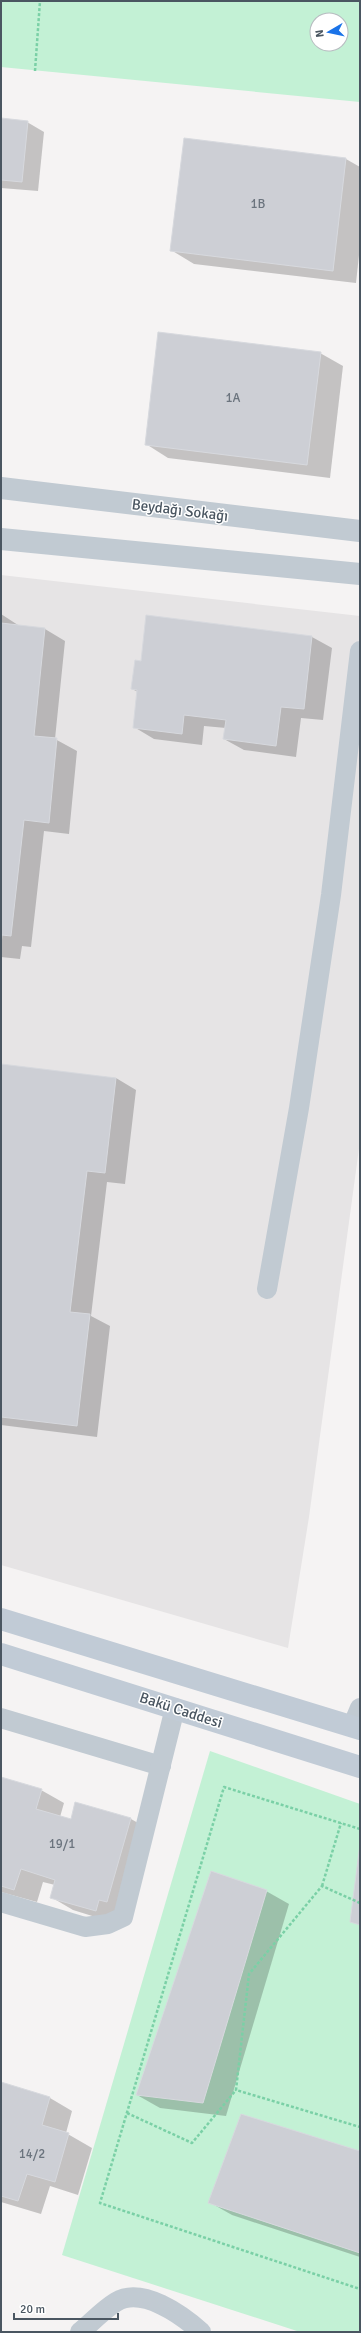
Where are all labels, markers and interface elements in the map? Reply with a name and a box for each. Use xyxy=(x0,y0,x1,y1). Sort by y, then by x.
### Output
north arrow xyxy=(309,12,349,52)
text: N xyxy=(313,29,327,38)
house number: 1B xyxy=(251,196,266,212)
house number: 1A xyxy=(226,390,241,406)
street label: Beydağı Sokağı xyxy=(131,495,229,525)
street label: Bakü Caddesi xyxy=(137,1688,225,1732)
house number: 19/1 xyxy=(49,1836,75,1852)
house number: 14/2 xyxy=(19,2146,45,2162)
scale bar xyxy=(14,2295,118,2321)
text: 20 m xyxy=(20,2302,45,2317)

